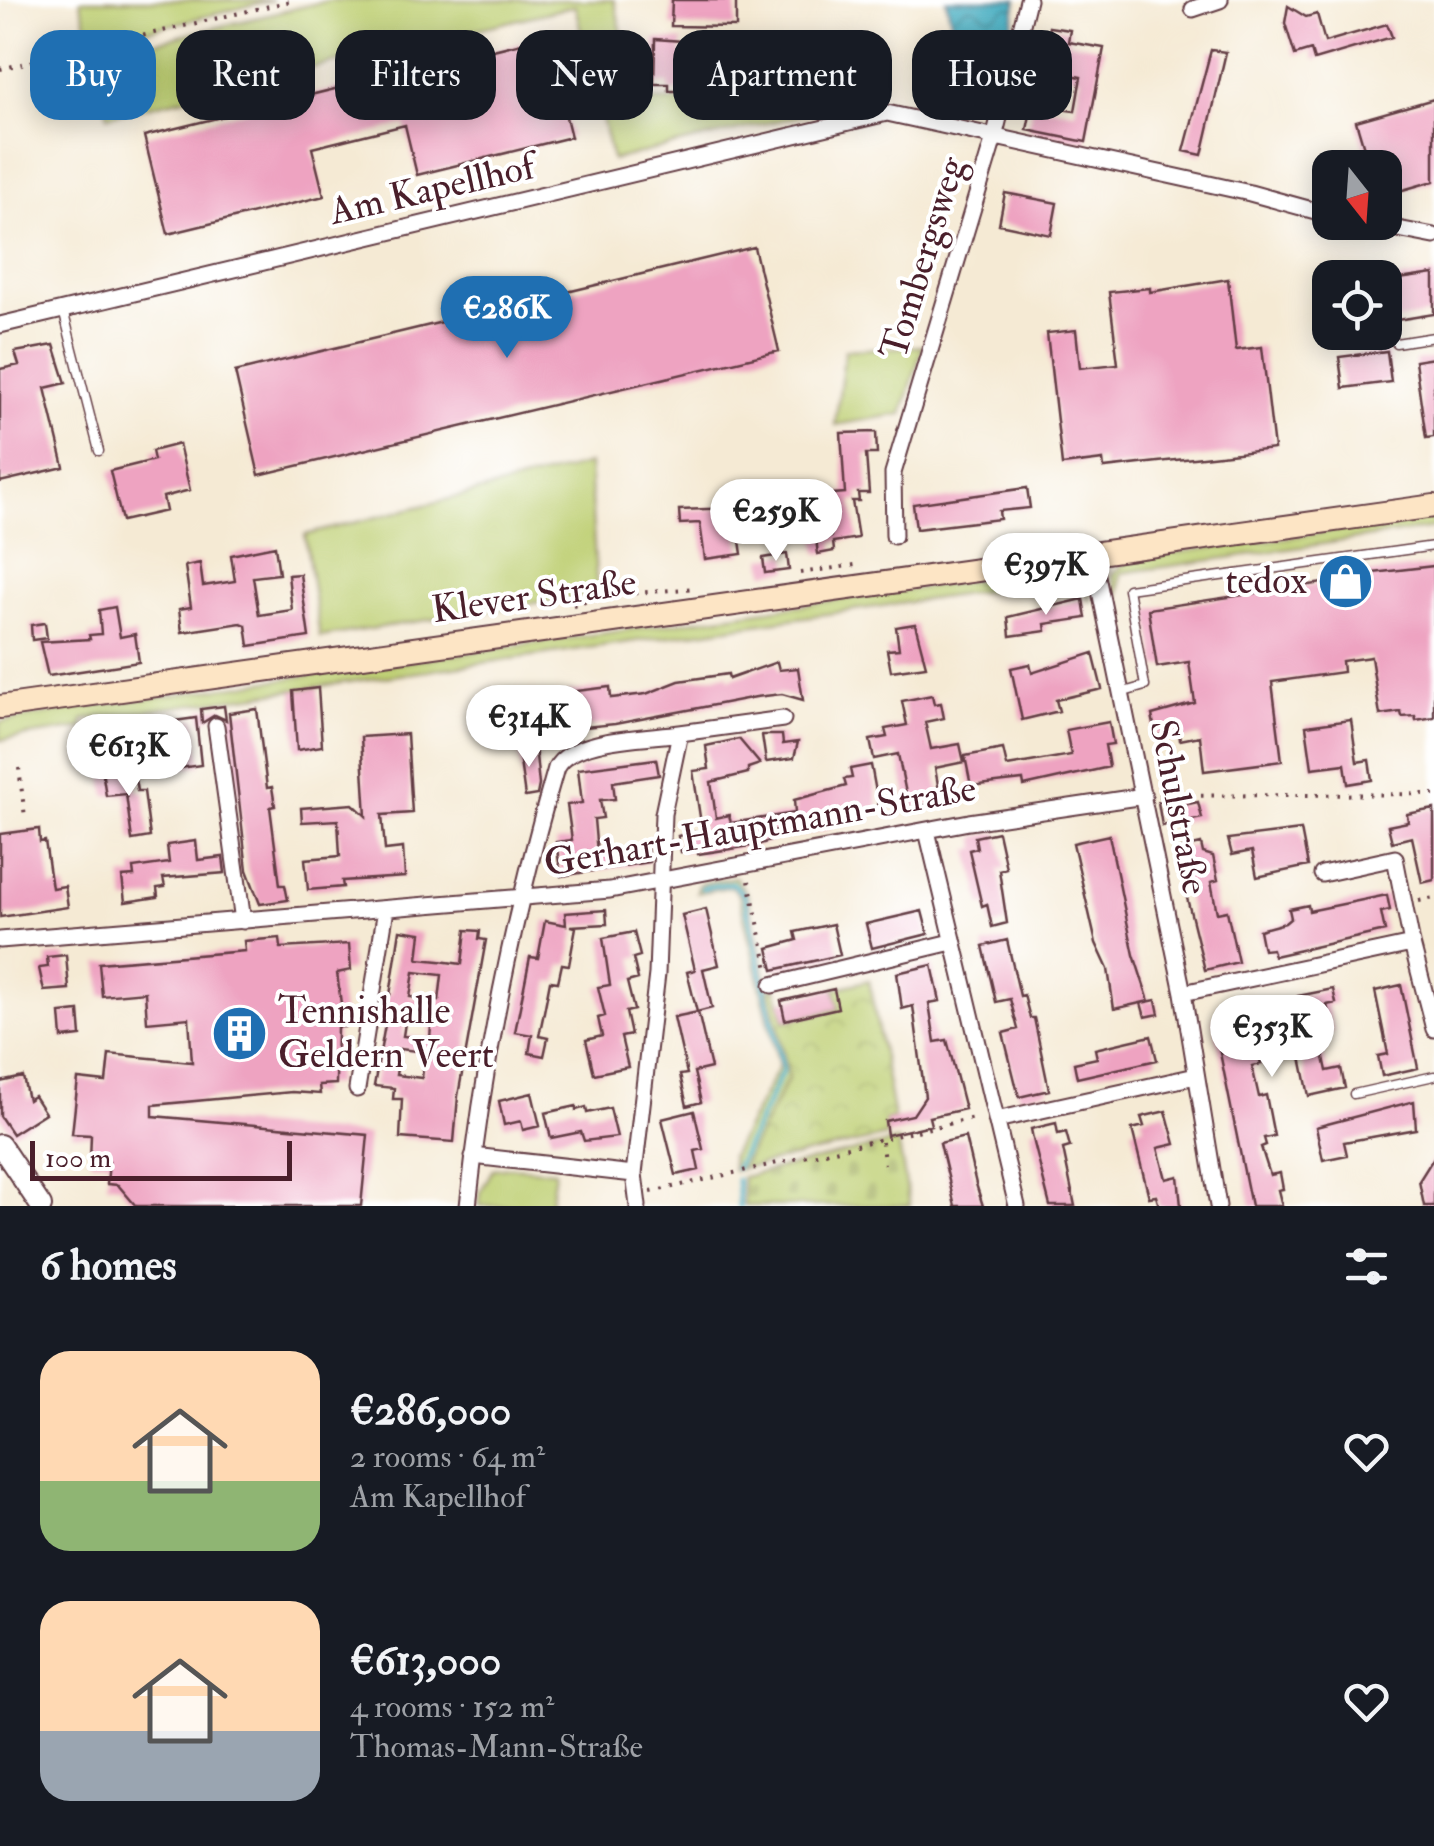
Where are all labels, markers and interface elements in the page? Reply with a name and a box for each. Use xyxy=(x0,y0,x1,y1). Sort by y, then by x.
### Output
chip: Buy xyxy=(30,30,156,120)
chip: Rent xyxy=(176,30,315,120)
chip: Filters xyxy=(335,30,496,120)
chip: New xyxy=(516,30,653,120)
chip: Apartment xyxy=(673,30,892,120)
chip: House xyxy=(912,30,1072,120)
street label: Am Kapellhof xyxy=(324,141,545,236)
street label: Tombergsweg xyxy=(870,150,977,365)
north arrow xyxy=(1312,150,1402,240)
map controls xyxy=(1312,150,1402,350)
button: locate xyxy=(1312,260,1402,350)
pin: €286K xyxy=(437,276,577,361)
text: €286K xyxy=(463,288,551,328)
pin: €259K xyxy=(706,479,846,564)
text: €259K xyxy=(732,491,820,531)
pin: €397K xyxy=(976,533,1116,618)
text: €397K xyxy=(1004,545,1088,585)
shop icon: tedox xyxy=(1316,551,1376,611)
place label: tedox xyxy=(1225,557,1307,605)
street label: Klever Straße xyxy=(429,558,639,634)
pin: €314K xyxy=(459,685,599,770)
text: €314K xyxy=(488,697,570,737)
pin: €613K xyxy=(59,714,199,799)
street label: Schulstraße xyxy=(1139,716,1219,899)
text: €613K xyxy=(89,726,169,766)
street label: Gerhart-Hauptmann-Straße xyxy=(540,764,980,888)
place label: Tennishalle Geldern Veert xyxy=(278,987,494,1079)
pin: €353K xyxy=(1202,995,1342,1080)
building icon: Tennishalle Geldern Veert xyxy=(209,1003,269,1063)
text: €353K xyxy=(1232,1007,1312,1047)
scale bar xyxy=(30,1136,292,1180)
text: 100 m xyxy=(45,1141,111,1176)
icon: filters xyxy=(1339,1239,1394,1294)
text: 6 homes xyxy=(40,1240,177,1292)
text: €286,000 xyxy=(350,1385,511,1437)
icon: home xyxy=(120,1391,240,1511)
icon: heart xyxy=(1339,1424,1394,1479)
text: 2 rooms · 64 m² xyxy=(350,1437,545,1477)
text: Am Kapellhof xyxy=(350,1477,526,1517)
text: €613,000 xyxy=(350,1635,501,1687)
icon: home xyxy=(120,1641,240,1761)
icon: heart xyxy=(1339,1674,1394,1729)
text: 4 rooms · 152 m² xyxy=(350,1687,554,1727)
text: Thomas-Mann-Straße xyxy=(350,1727,643,1767)

